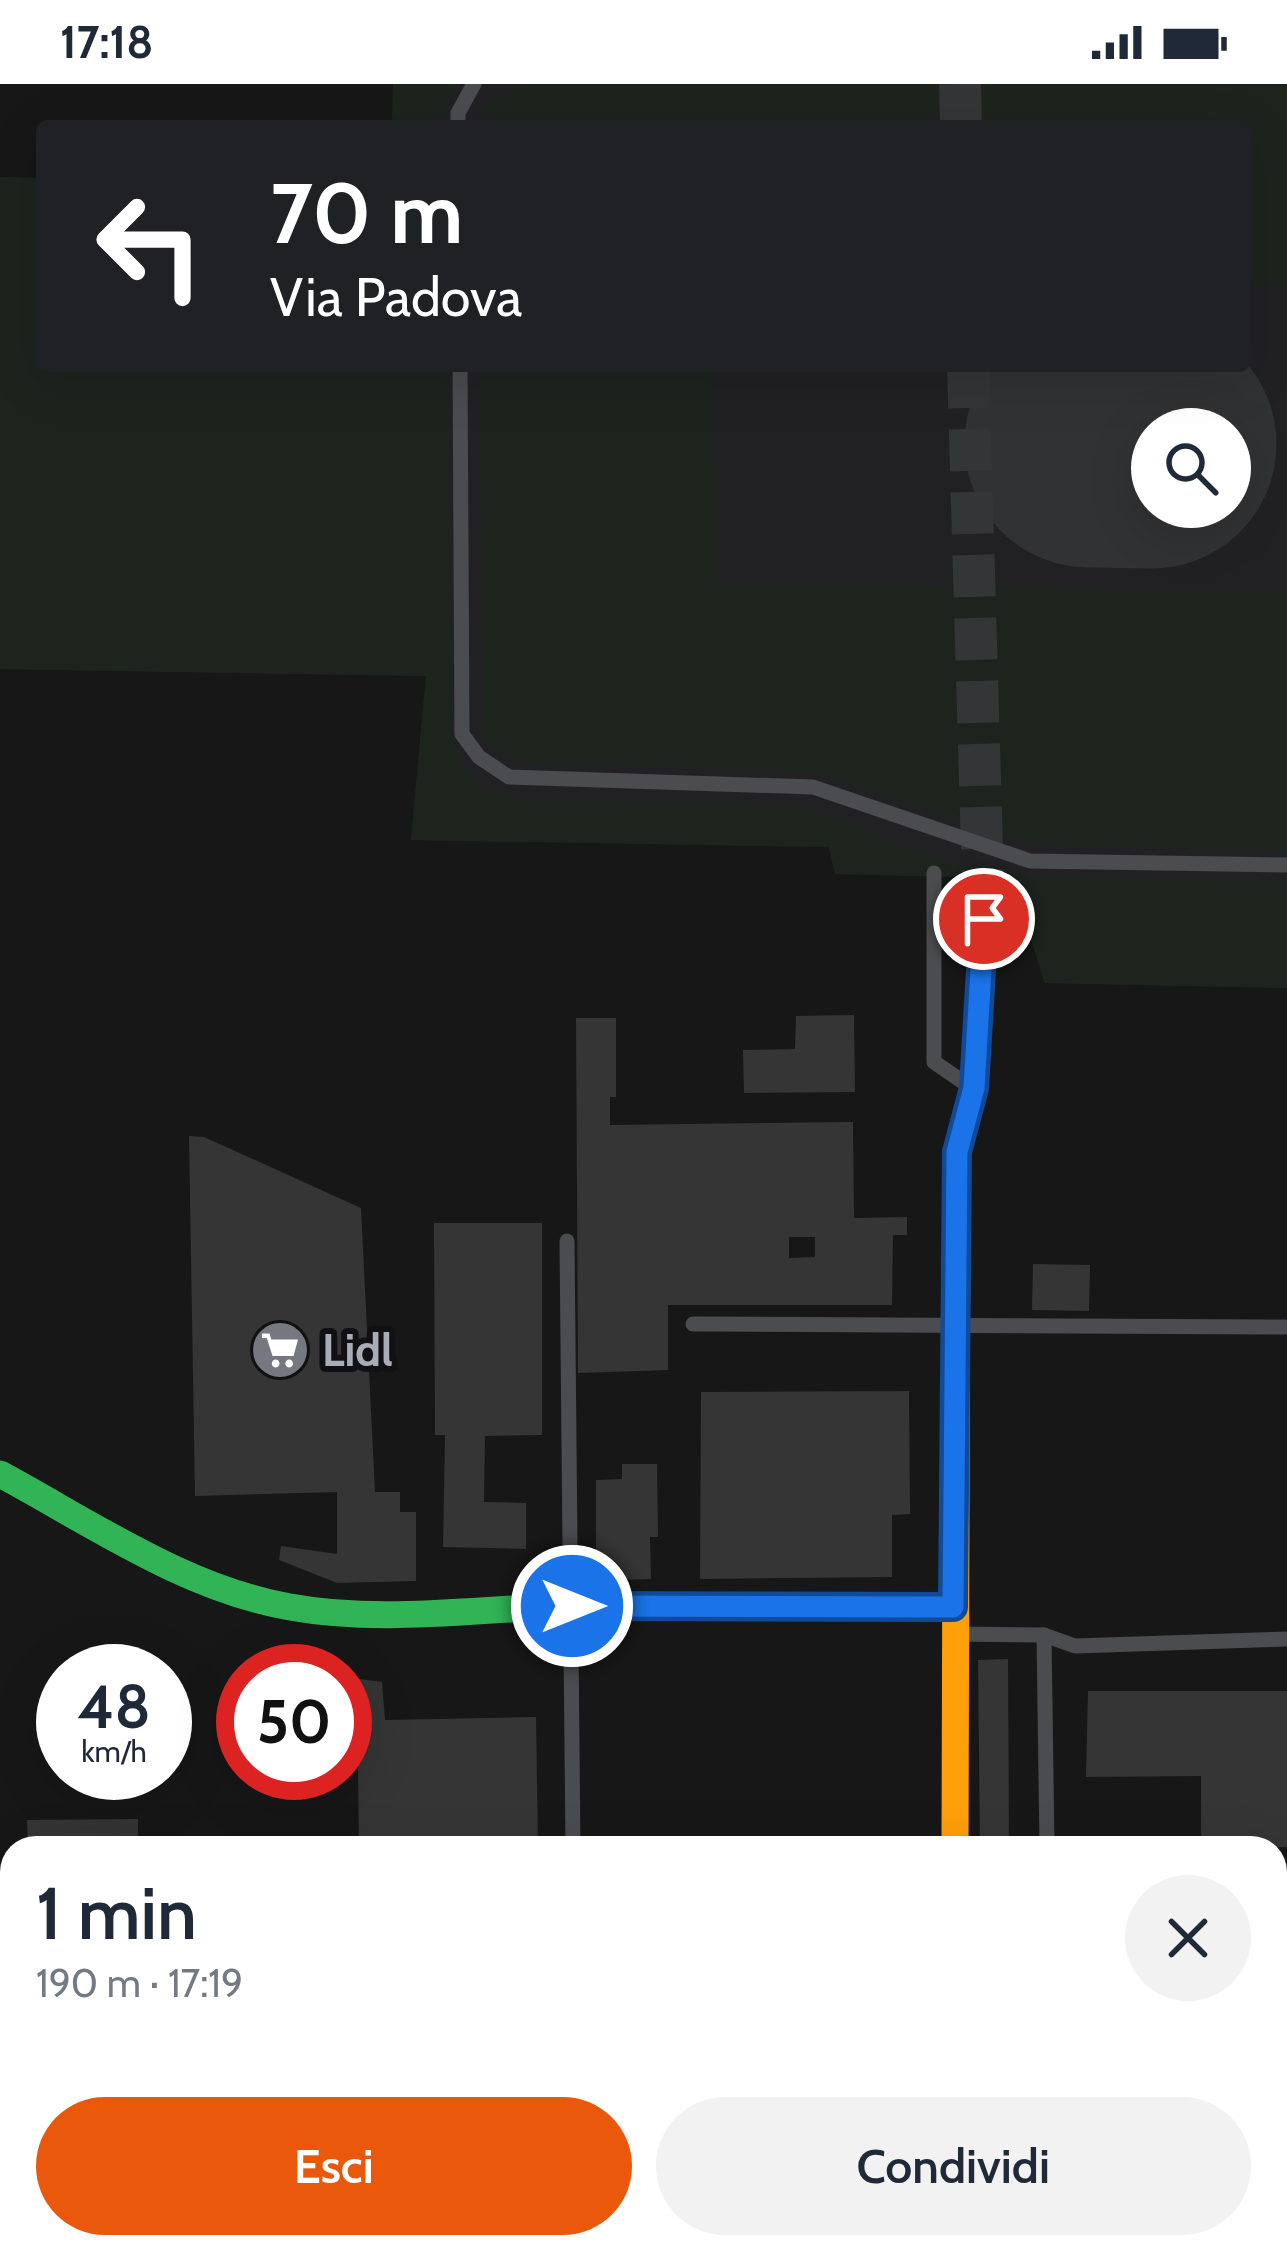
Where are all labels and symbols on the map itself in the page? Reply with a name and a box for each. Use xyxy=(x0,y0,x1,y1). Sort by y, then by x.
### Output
pin xyxy=(933,868,1035,970)
supermarket icon: Lidl xyxy=(249,1319,311,1381)
place label: Lidl xyxy=(322,1323,393,1377)
position arrow xyxy=(509,1543,635,1669)
speed limit sign: 50 xyxy=(216,1644,372,1800)

